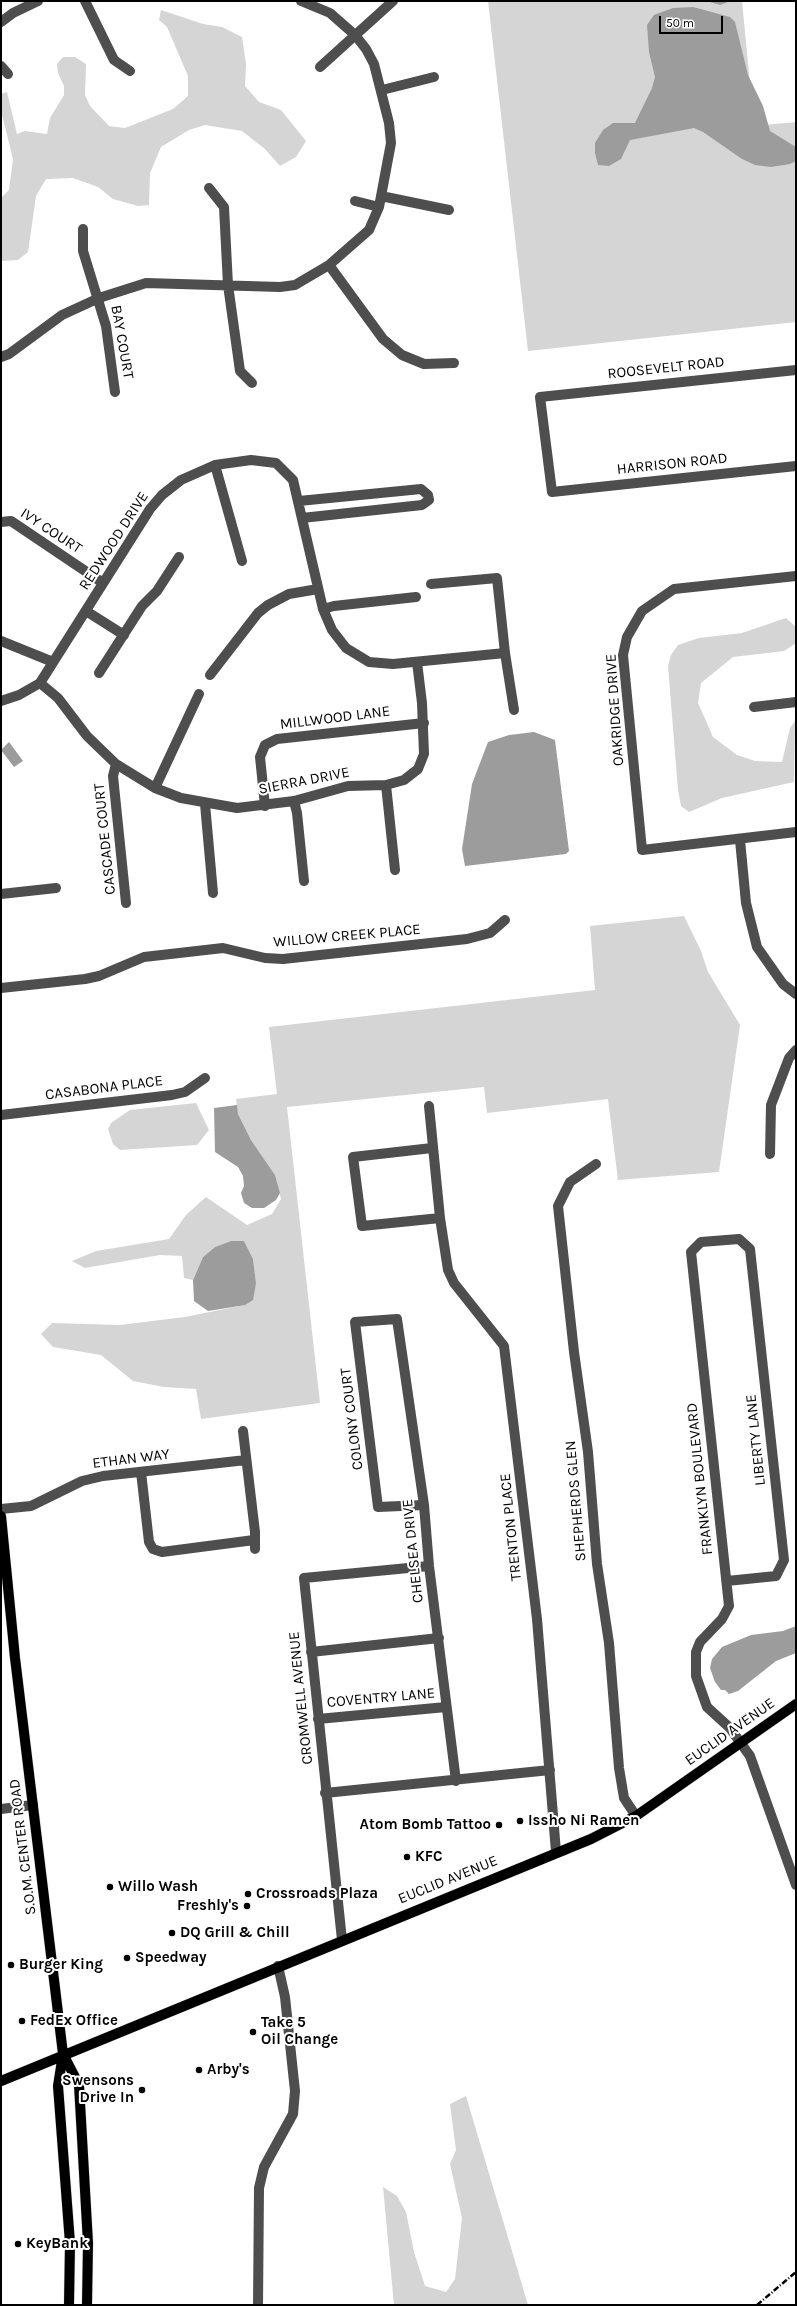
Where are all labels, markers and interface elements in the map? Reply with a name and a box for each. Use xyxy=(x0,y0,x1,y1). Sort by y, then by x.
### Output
scale bar xyxy=(661,8,725,34)
text: 50 m xyxy=(666,16,694,30)
street label: BAY COURT xyxy=(107,304,137,380)
street label: ROOSEVELT ROAD xyxy=(607,353,725,383)
street label: HARRISON ROAD xyxy=(616,449,728,479)
street label: REDWOOD DRIVE xyxy=(75,488,153,594)
street label: IVY COURT xyxy=(17,504,85,558)
street label: OAKRIDGE DRIVE xyxy=(602,653,628,767)
street label: MILLWOOD LANE xyxy=(279,702,391,734)
street label: SIERRA DRIVE xyxy=(257,763,351,799)
street label: CASCADE COURT xyxy=(90,782,120,896)
street label: WILLOW CREEK PLACE xyxy=(273,921,421,951)
street label: CASABONA PLACE xyxy=(44,1072,164,1104)
street label: COLONY COURT xyxy=(337,1367,367,1471)
street label: LIBERTY LANE xyxy=(742,1393,770,1487)
street label: FRANKLYN BOULEVARD xyxy=(683,1402,717,1556)
street label: SHEPHERDS GLEN xyxy=(562,1440,590,1562)
street label: ETHAN WAY xyxy=(91,1445,171,1473)
street label: TRENTON PLACE xyxy=(496,1472,526,1582)
street label: CHELSEA DRIVE xyxy=(399,1498,427,1604)
street label: CROMWELL AVENUE xyxy=(285,1631,317,1765)
street label: COVENTRY LANE xyxy=(326,1684,436,1712)
street label: EUCLID AVENUE xyxy=(682,1694,778,1770)
street label: S.O.M. CENTER ROAD xyxy=(6,1778,40,1916)
place label: Issho Ni Ramen xyxy=(528,1812,639,1830)
place label: Atom Bomb Tattoo xyxy=(360,1816,491,1834)
marker: Issho Ni Ramen xyxy=(515,1816,525,1826)
marker: Atom Bomb Tattoo xyxy=(494,1820,504,1830)
place label: KFC xyxy=(415,1848,443,1866)
street label: EUCLID AVENUE xyxy=(396,1852,500,1908)
marker: KFC xyxy=(402,1852,412,1862)
place label: Willo Wash xyxy=(118,1878,198,1896)
marker: Willo Wash xyxy=(105,1882,115,1892)
place label: Crossroads Plaza xyxy=(256,1885,378,1903)
marker: Crossroads Plaza xyxy=(243,1889,253,1899)
place label: Freshly's xyxy=(177,1897,239,1915)
marker: Freshly's xyxy=(242,1901,252,1911)
place label: DQ Grill & Chill xyxy=(180,1924,289,1942)
marker: DQ Grill & Chill xyxy=(167,1928,177,1938)
place label: Speedway xyxy=(135,1949,207,1967)
marker: Speedway xyxy=(122,1953,132,1963)
place label: Burger King xyxy=(19,1956,103,1974)
marker: Burger King xyxy=(6,1960,16,1970)
place label: FedEx Office xyxy=(30,2012,118,2030)
place label: Take 5 Oil Change xyxy=(261,2014,338,2049)
marker: FedEx Office xyxy=(17,2016,27,2026)
marker: Take 5 Oil Change xyxy=(248,2027,258,2037)
place label: Arby's xyxy=(207,2061,250,2079)
marker: Arby's xyxy=(194,2065,204,2075)
place label: Swensons Drive In xyxy=(62,2072,134,2107)
marker: Swensons Drive In xyxy=(137,2085,147,2095)
place label: KeyBank xyxy=(26,2235,88,2253)
marker: KeyBank xyxy=(13,2239,23,2249)

